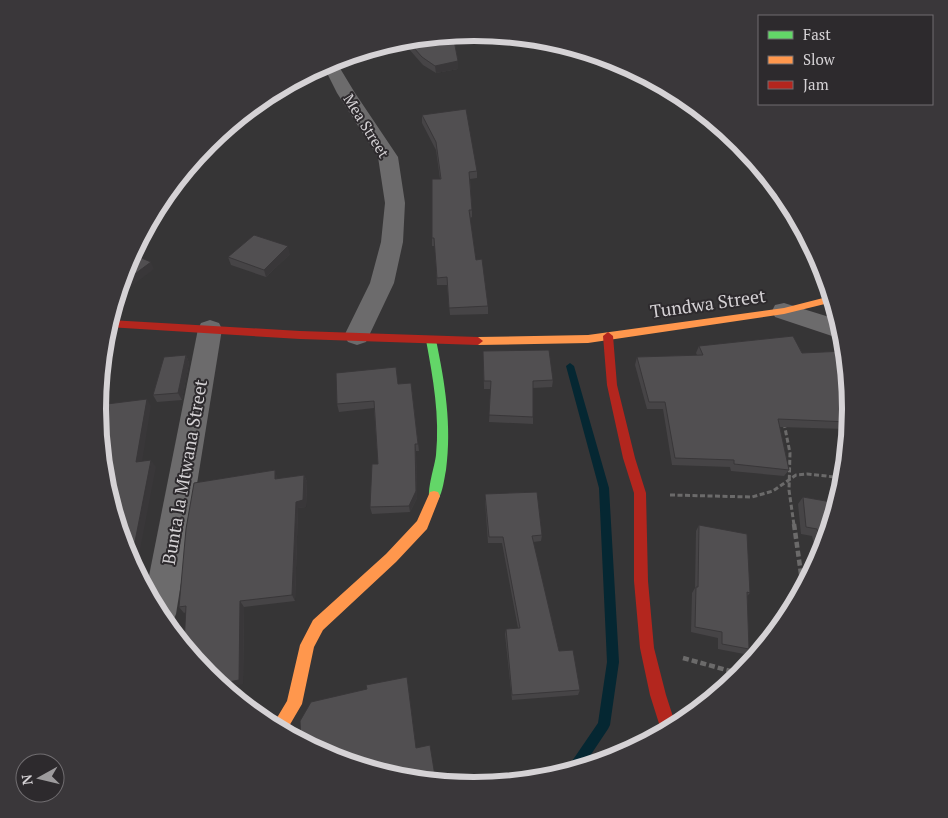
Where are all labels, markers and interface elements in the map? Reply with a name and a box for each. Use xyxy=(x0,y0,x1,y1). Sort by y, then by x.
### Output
legend xyxy=(758,15,933,105)
text: Fast xyxy=(803,24,831,44)
text: Slow xyxy=(803,49,836,69)
text: Jam xyxy=(803,74,829,94)
street label: Mea Street xyxy=(339,90,395,162)
street label: Tundwa Street xyxy=(649,283,767,323)
street label: Bunta la Mtwana Street xyxy=(156,377,212,566)
north arrow xyxy=(15,753,65,803)
text: N xyxy=(16,773,37,786)

